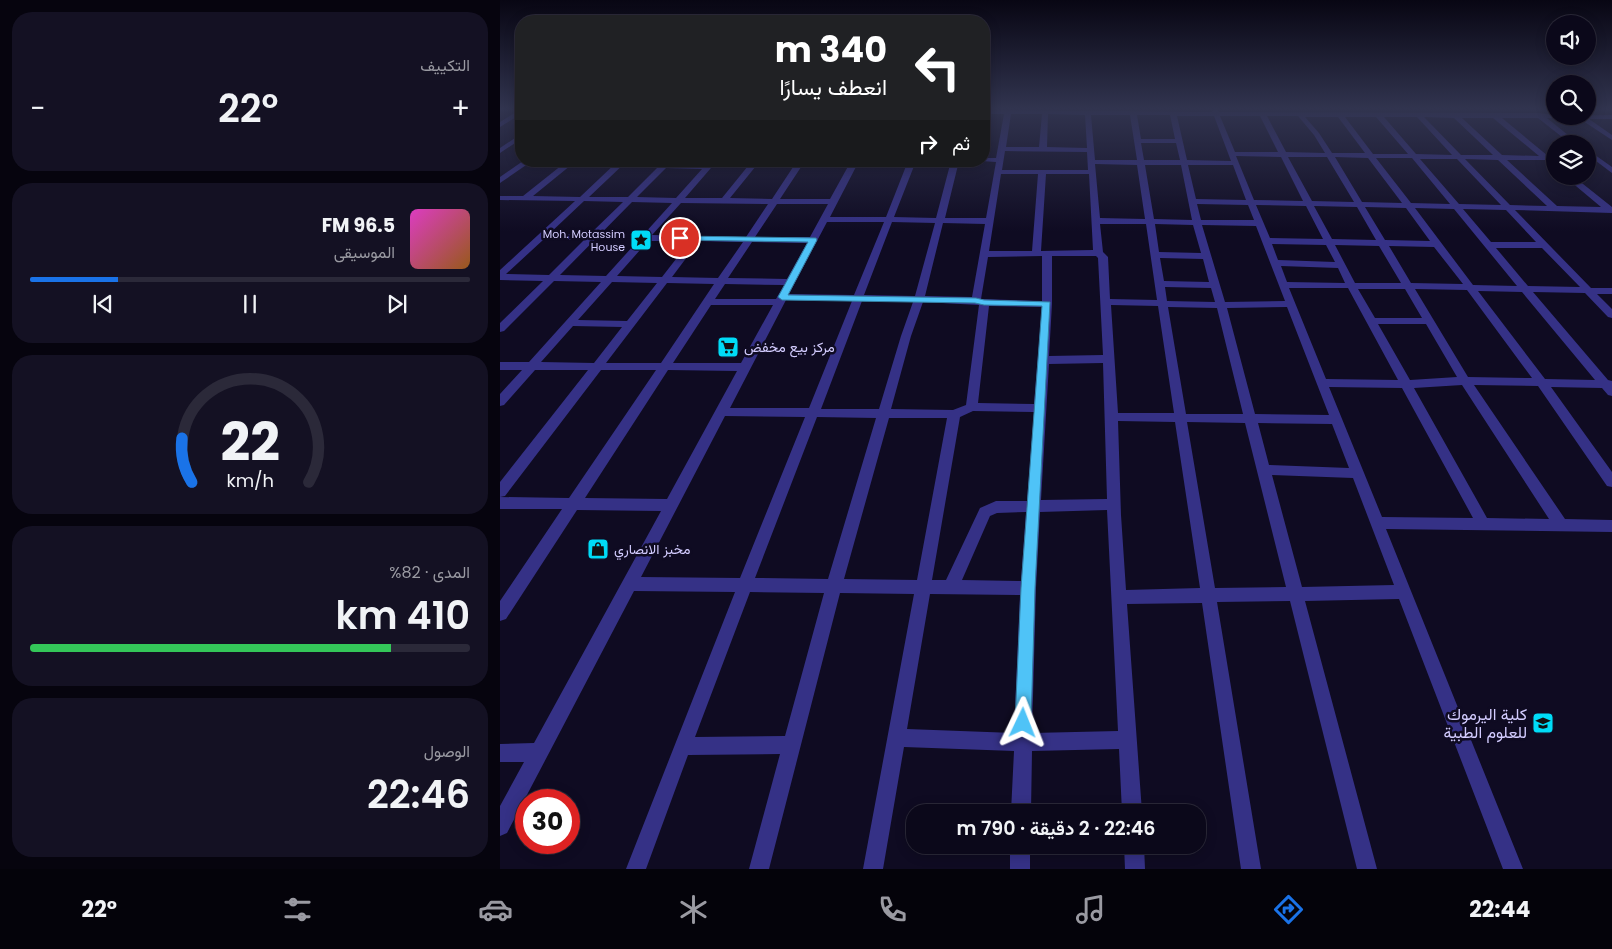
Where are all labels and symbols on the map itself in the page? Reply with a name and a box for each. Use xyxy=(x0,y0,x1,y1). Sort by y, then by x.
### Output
pin xyxy=(659,217,701,259)
place label: Moh. Motassim House xyxy=(543,226,625,255)
place icon: Moh. Motassim House xyxy=(629,228,653,252)
supermarket icon: مركز بيع مخفض xyxy=(716,335,740,359)
place label: مركز بيع مخفض xyxy=(744,337,835,358)
shop icon: مخبز الانصاري xyxy=(586,537,610,561)
place label: مخبز الانصاري xyxy=(614,539,691,561)
position arrow xyxy=(996,696,1048,748)
place label: كلية اليرموك للعلوم الطبية xyxy=(1443,703,1527,744)
school or university icon: كلية اليرموك للعلوم الطبية xyxy=(1531,711,1555,735)
speed limit sign: 30 xyxy=(515,789,580,854)

